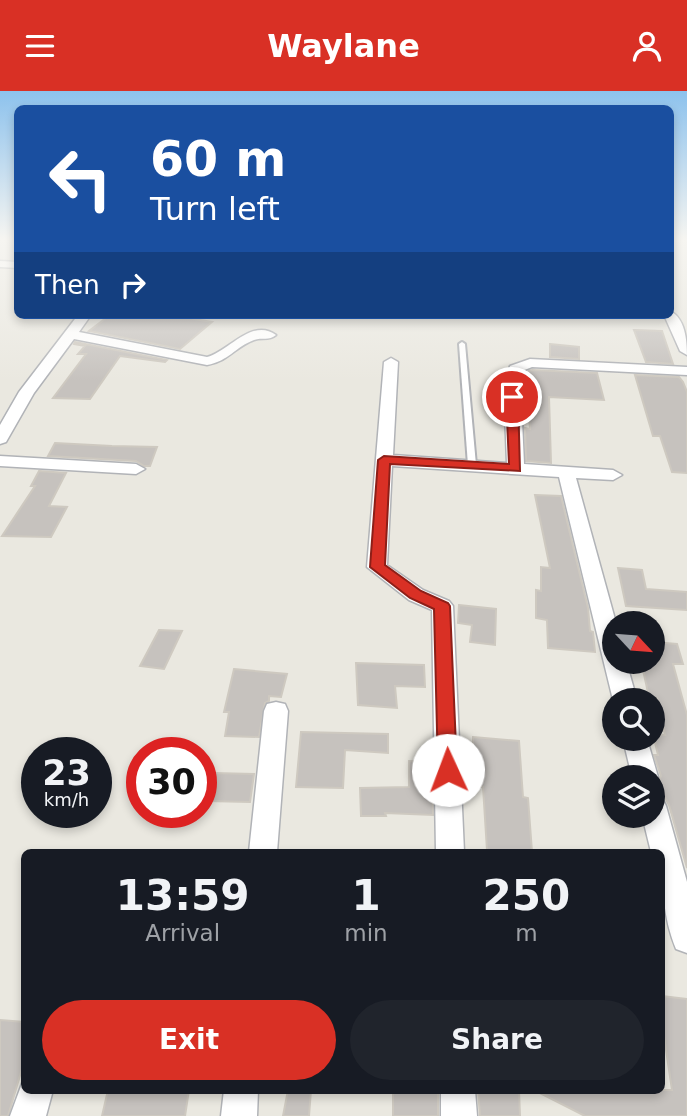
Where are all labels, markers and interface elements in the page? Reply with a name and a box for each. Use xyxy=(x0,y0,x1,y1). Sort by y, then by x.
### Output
icon: menu xyxy=(21,27,59,65)
text: Waylane xyxy=(267,27,420,65)
icon: person xyxy=(628,27,666,65)
text: 60 m xyxy=(150,131,286,188)
icon: left xyxy=(35,133,126,224)
text: Turn left xyxy=(150,190,280,228)
icon: right xyxy=(114,266,152,304)
text: Then xyxy=(35,270,100,300)
pin xyxy=(482,367,542,427)
icon: arrive xyxy=(493,378,531,416)
north arrow xyxy=(602,611,665,674)
map controls xyxy=(602,611,665,828)
button: search xyxy=(602,688,665,751)
position arrow xyxy=(411,733,485,807)
speed limit sign: 30 xyxy=(126,737,217,828)
text: 23 xyxy=(42,753,91,793)
button: layers xyxy=(602,765,665,828)
text: km/h xyxy=(44,789,89,810)
text: 13:59 xyxy=(116,871,250,920)
text: 1 xyxy=(351,871,381,920)
text: 250 xyxy=(483,871,570,920)
text: Arrival xyxy=(145,920,220,946)
text: min xyxy=(344,920,388,946)
text: m xyxy=(515,920,538,946)
button: Exit xyxy=(42,1000,336,1080)
button: Share xyxy=(350,1000,644,1080)

